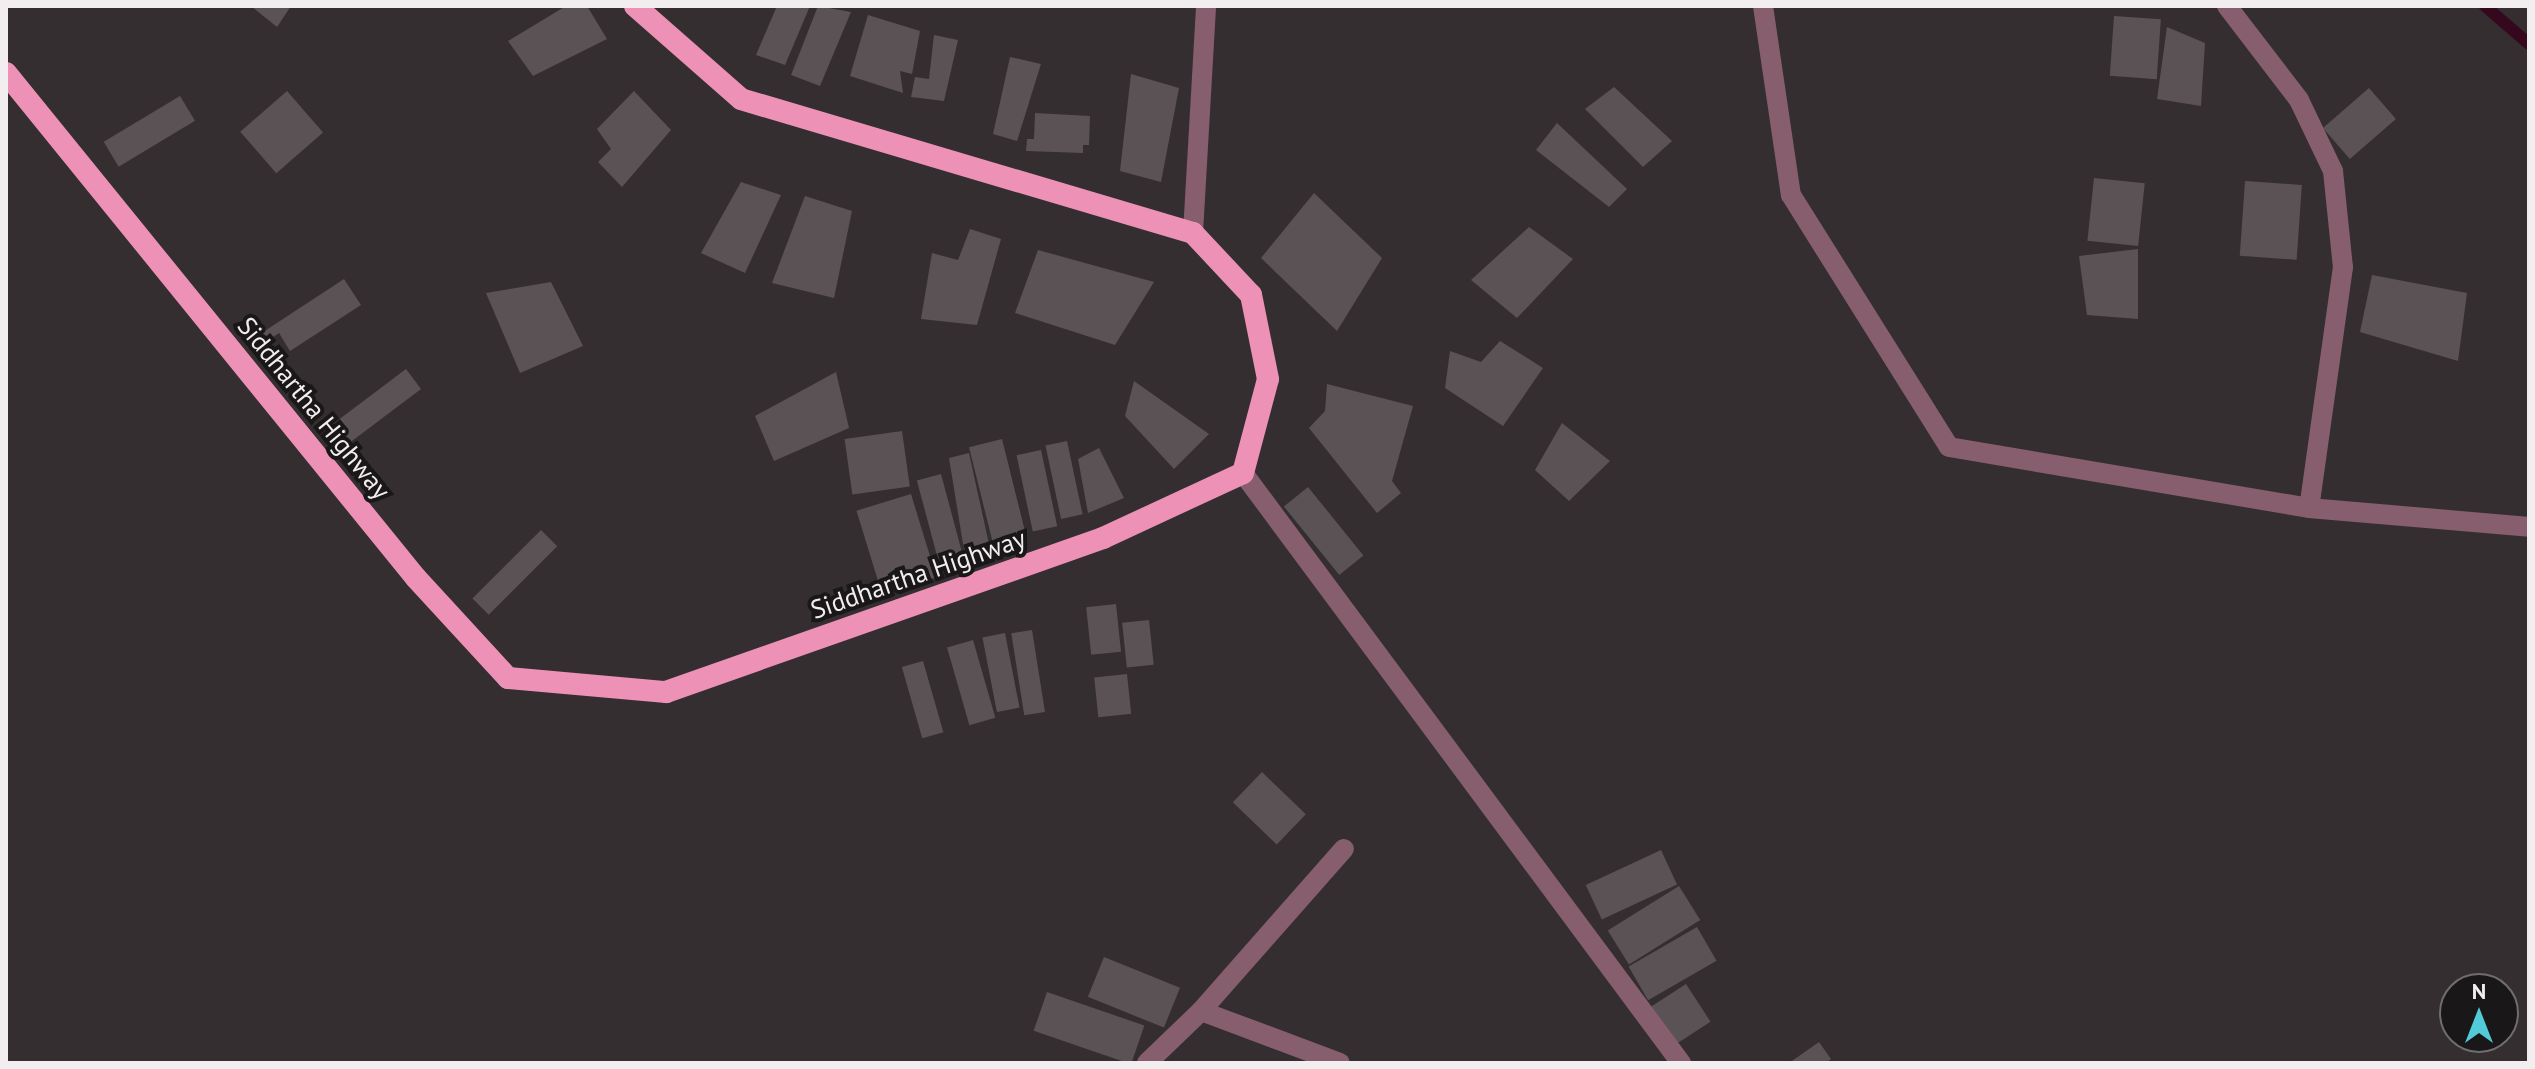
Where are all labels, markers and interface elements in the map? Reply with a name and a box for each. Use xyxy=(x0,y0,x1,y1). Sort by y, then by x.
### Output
street label: Siddhartha Highway xyxy=(231,311,397,505)
street label: Siddhartha Highway xyxy=(806,523,1030,625)
north arrow xyxy=(2439,973,2519,1053)
text: N xyxy=(2472,977,2486,1005)

